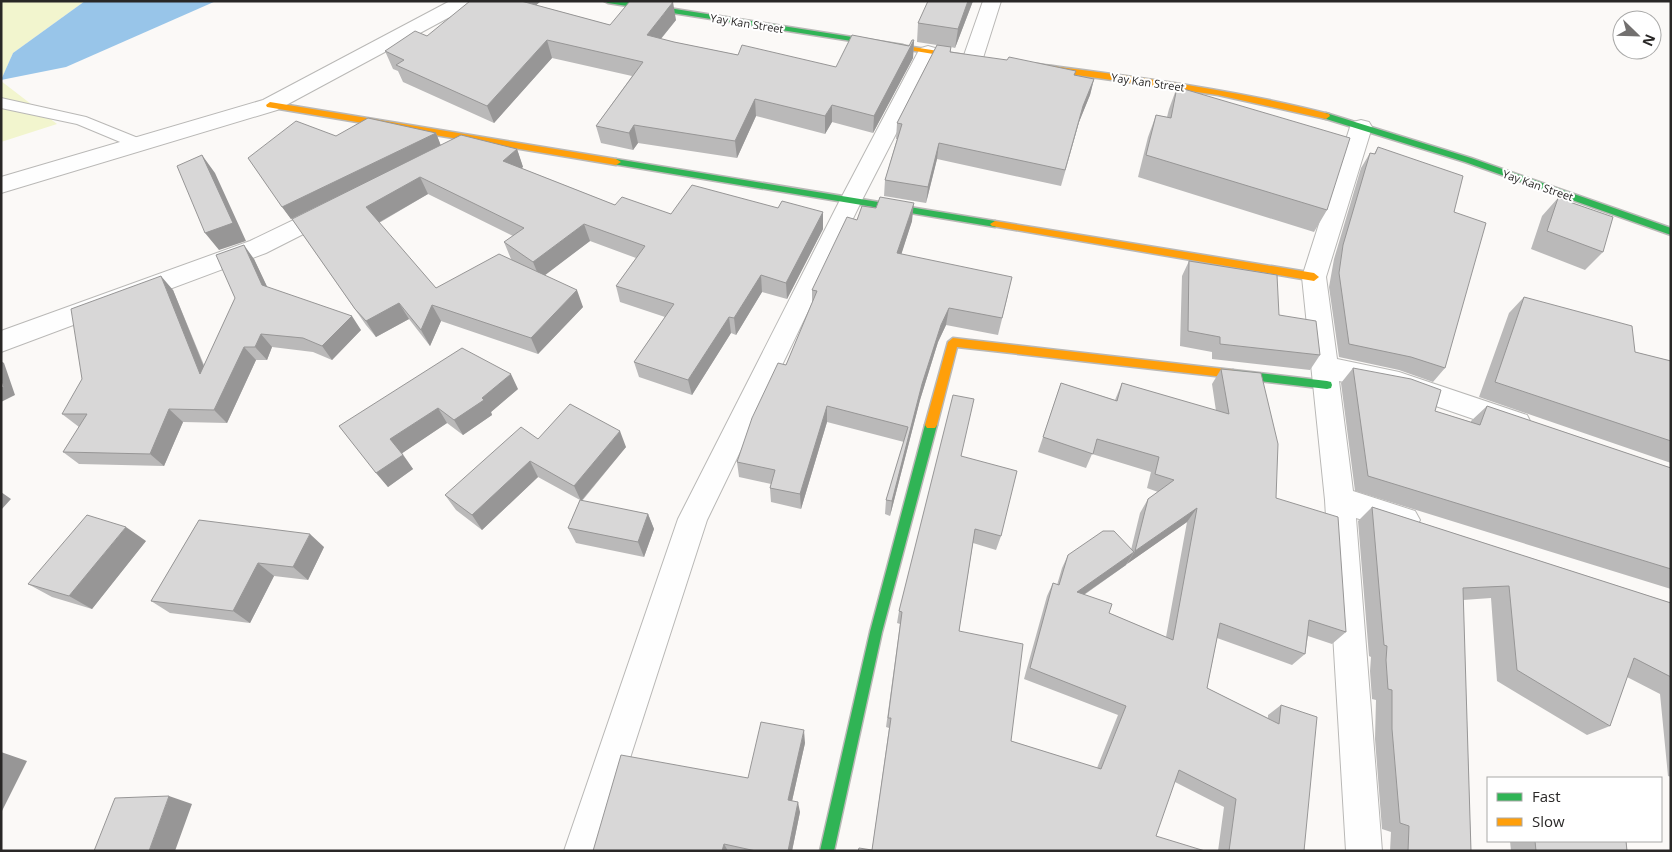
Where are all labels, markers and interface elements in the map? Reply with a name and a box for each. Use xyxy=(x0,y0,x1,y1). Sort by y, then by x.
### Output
street label: Yay Kan Street xyxy=(709,10,785,36)
north arrow xyxy=(1612,10,1662,60)
text: N xyxy=(1638,31,1660,49)
street label: Yay Kan Street xyxy=(1110,69,1186,95)
street label: Yay Kan Street xyxy=(1501,166,1575,204)
legend xyxy=(1487,777,1662,842)
text: Fast xyxy=(1532,786,1561,806)
text: Slow xyxy=(1532,811,1565,831)

